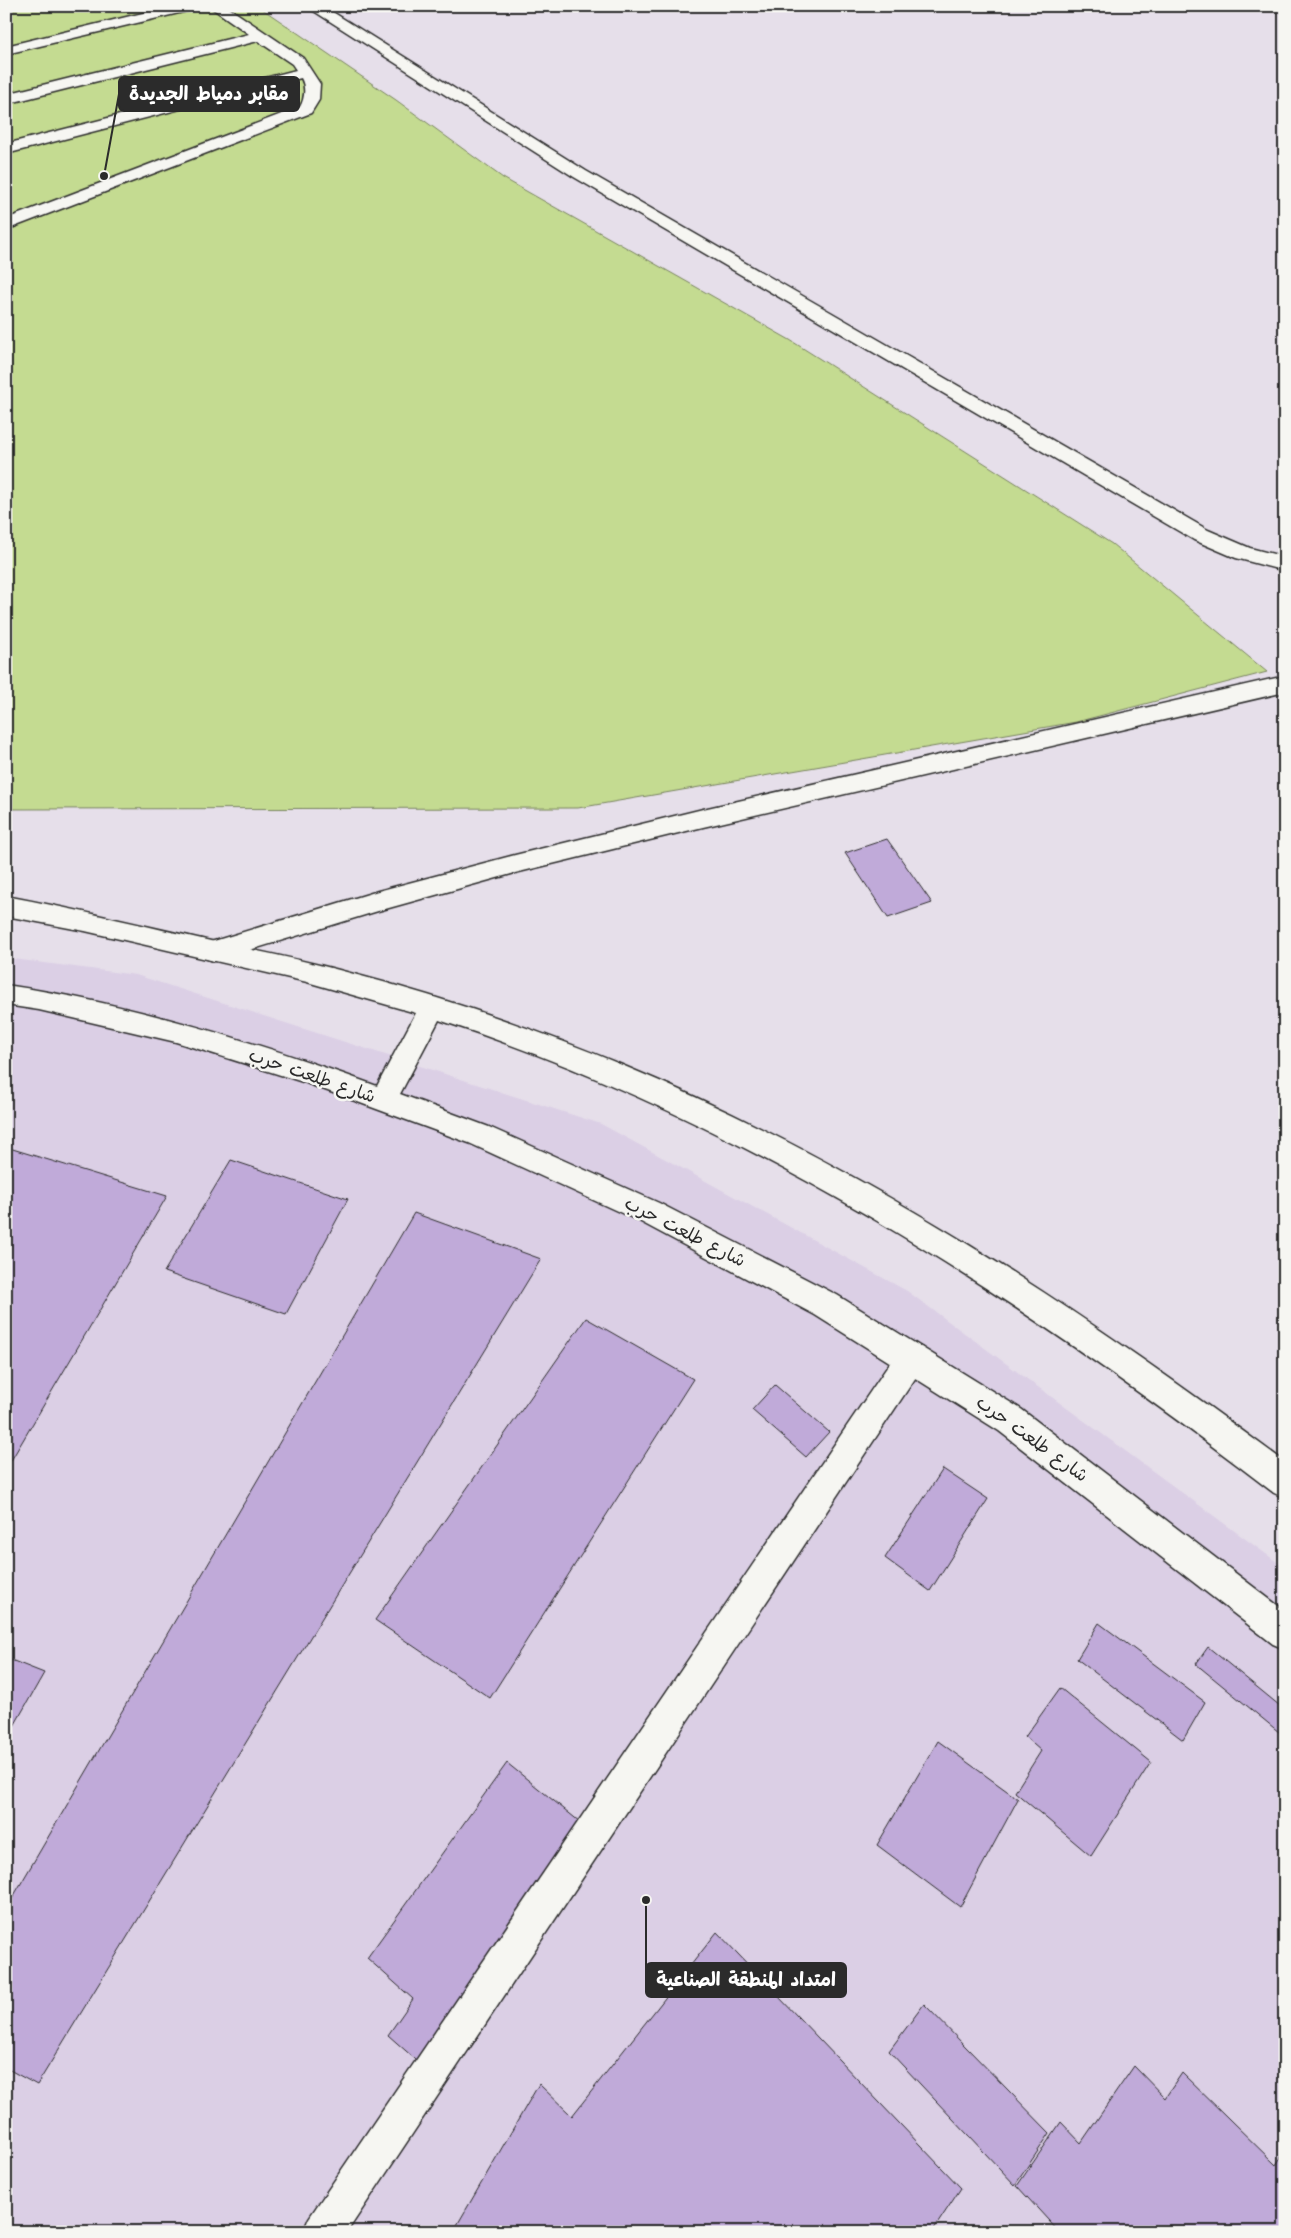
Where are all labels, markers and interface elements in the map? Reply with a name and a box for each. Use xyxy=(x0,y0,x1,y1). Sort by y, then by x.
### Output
callout: مقابر دمياط الجديدة xyxy=(119,77,299,111)
text: مقابر دمياط الجديدة xyxy=(129,81,289,108)
street label: شارع طلعت حرب xyxy=(245,1043,379,1109)
street label: شارع طلعت حرب xyxy=(620,1191,750,1273)
street label: شارع طلعت حرب xyxy=(971,1390,1093,1488)
callout: امتداد المنطقة الصناعية xyxy=(646,1963,846,1997)
text: امتداد المنطقة الصناعية xyxy=(656,1967,836,1994)

